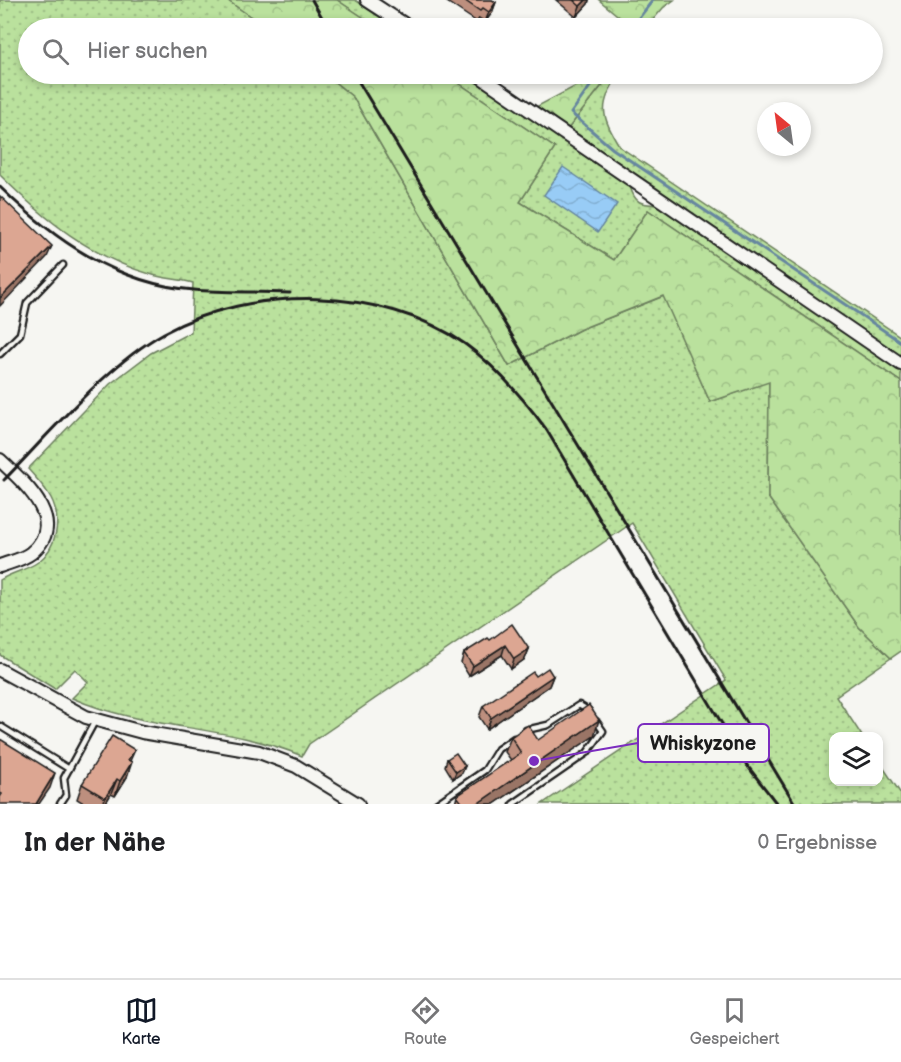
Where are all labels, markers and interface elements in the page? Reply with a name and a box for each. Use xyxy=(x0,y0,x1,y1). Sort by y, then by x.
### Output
search box xyxy=(18,18,883,84)
icon: search xyxy=(39,35,72,68)
text: Hier suchen xyxy=(87,38,208,65)
north arrow xyxy=(757,102,811,156)
callout: Whiskyzone xyxy=(638,724,769,762)
text: Whiskyzone xyxy=(650,732,756,756)
map controls xyxy=(829,732,883,786)
button: layers xyxy=(829,732,883,786)
text: In der Nähe xyxy=(24,828,166,859)
text: 0 Ergebnisse xyxy=(758,831,877,855)
tab: Karte xyxy=(122,994,161,1049)
tab: Route xyxy=(404,994,447,1049)
tab: Gespeichert xyxy=(690,994,779,1049)

